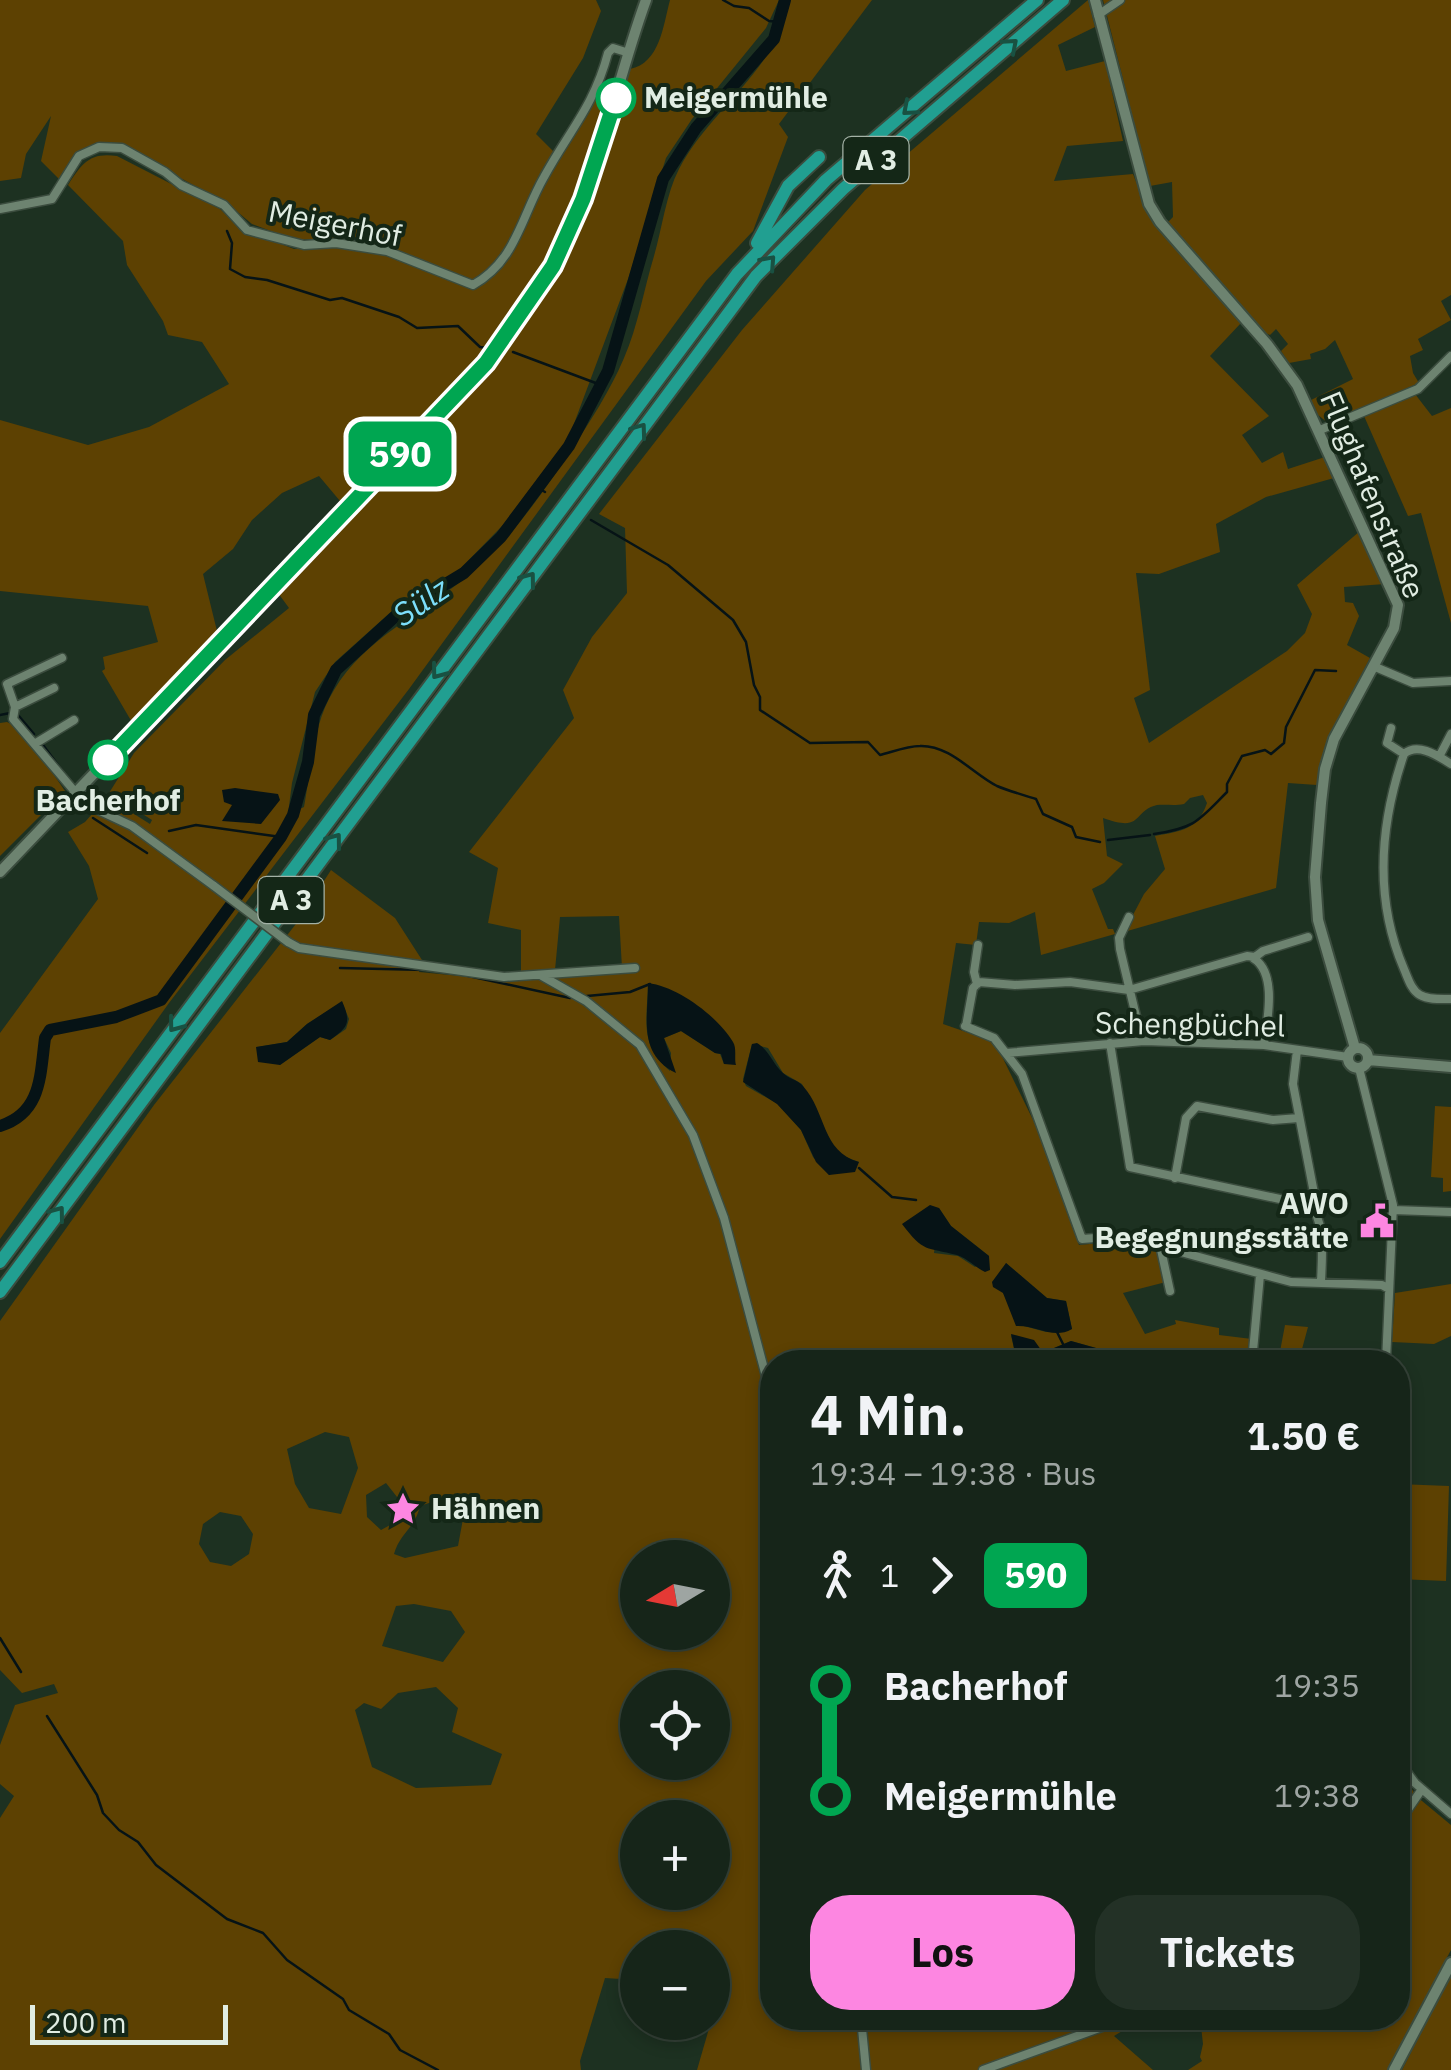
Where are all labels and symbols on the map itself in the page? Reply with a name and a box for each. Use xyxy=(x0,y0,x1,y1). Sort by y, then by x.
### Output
one-way arrow xyxy=(999,39,1017,57)
place label: Meigermühle xyxy=(644,77,828,116)
marker: Meigermühle xyxy=(597,79,635,117)
one-way arrow xyxy=(903,97,921,115)
road number: A 3 xyxy=(844,137,908,183)
street label: Meigerhof xyxy=(265,191,405,255)
one-way arrow xyxy=(757,255,775,274)
street label: Flughafenstraße xyxy=(1312,385,1435,604)
line badge: 590 xyxy=(342,422,458,486)
one-way arrow xyxy=(628,423,645,441)
water label: Sülz xyxy=(384,567,457,635)
one-way arrow xyxy=(517,572,535,590)
one-way arrow xyxy=(433,661,450,679)
marker: Bacherhof xyxy=(89,741,127,779)
place label: Bacherhof xyxy=(36,780,181,819)
one-way arrow xyxy=(324,833,341,851)
road number: A 3 xyxy=(258,877,324,923)
street label: Schengbüchel xyxy=(1095,1002,1285,1045)
one-way arrow xyxy=(169,1014,186,1032)
place label: AWO Begegnungsstätte xyxy=(1094,1183,1349,1256)
public building icon: AWO Begegnungsstätte xyxy=(1358,1202,1396,1240)
one-way arrow xyxy=(47,1206,64,1224)
place label: Hähnen xyxy=(431,1488,540,1527)
place icon: Hähnen xyxy=(384,1490,422,1528)
north arrow xyxy=(620,1540,730,1650)
scale bar xyxy=(30,2000,228,2044)

